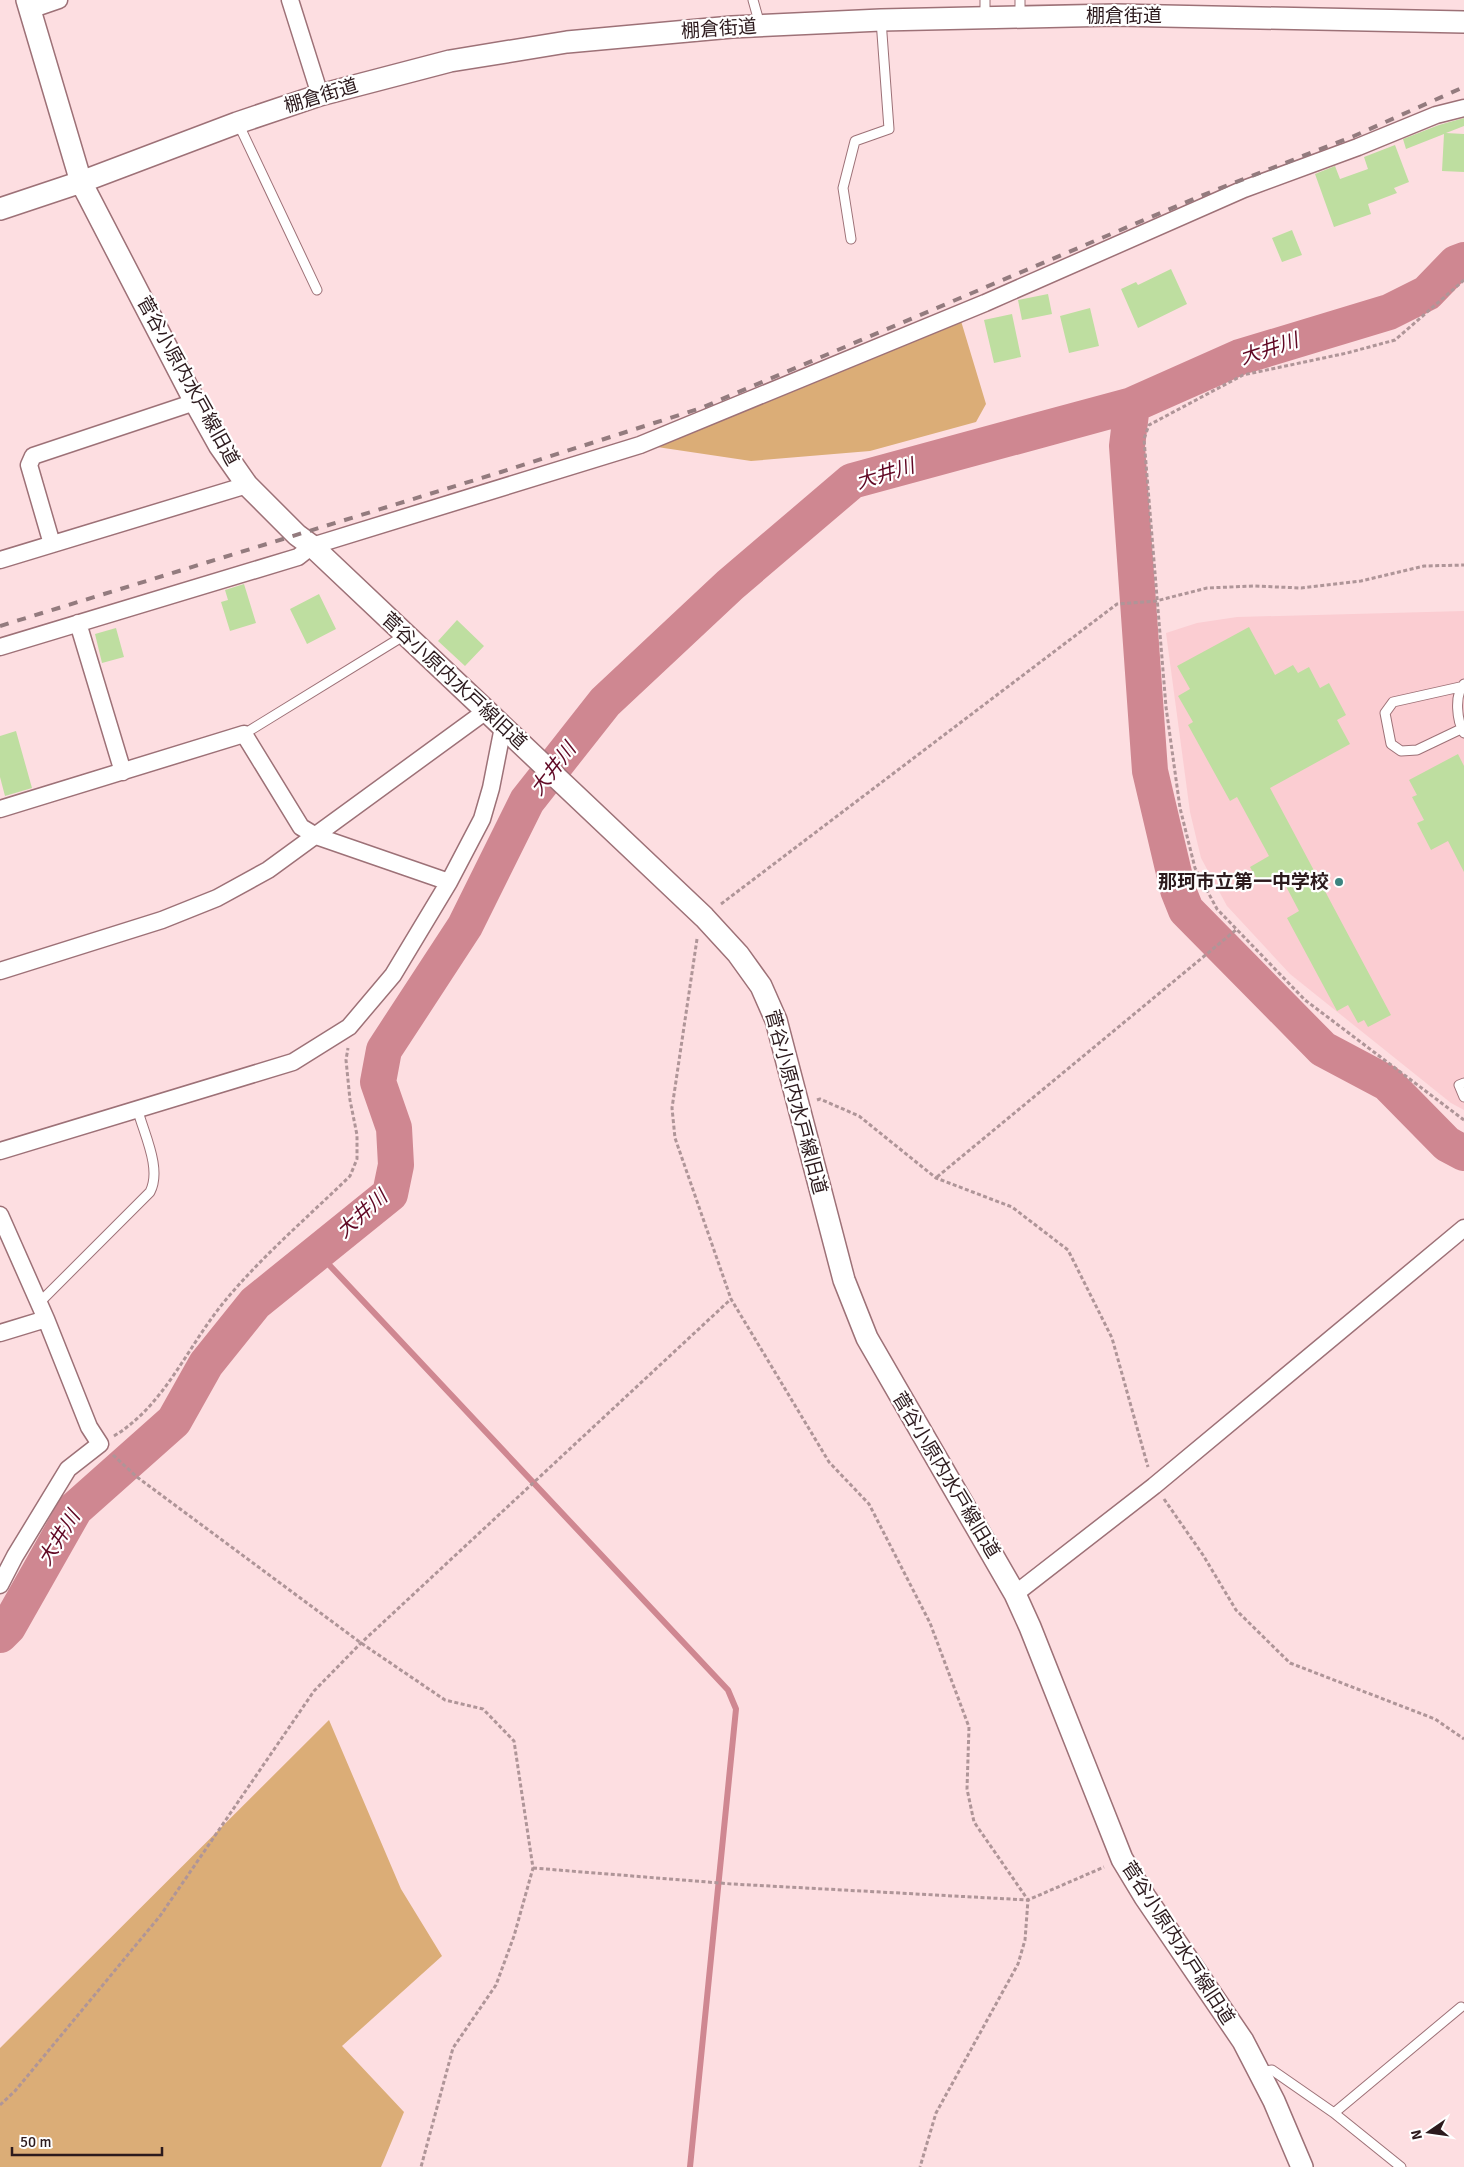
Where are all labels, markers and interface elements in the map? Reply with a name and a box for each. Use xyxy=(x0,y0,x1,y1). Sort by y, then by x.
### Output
street label: 棚倉街道 xyxy=(1086,4,1162,28)
street label: 棚倉街道 xyxy=(680,14,758,44)
street label: 棚倉街道 xyxy=(281,73,361,119)
street label: 菅谷小原内水戸線旧道 xyxy=(131,292,245,470)
water label: 大井川 xyxy=(1237,327,1303,370)
water label: 大井川 xyxy=(853,453,919,495)
street label: 菅谷小原内水戸線旧道 xyxy=(376,607,532,755)
water label: 大井川 xyxy=(525,736,583,800)
place label: 那珂市立第一中学校 xyxy=(1158,870,1329,894)
marker: 那珂市立第一中学校 xyxy=(1333,876,1345,888)
street label: 菅谷小原内水戸線旧道 xyxy=(760,1007,832,1197)
water label: 大井川 xyxy=(331,1183,394,1243)
street label: 菅谷小原内水戸線旧道 xyxy=(887,1387,1005,1563)
water label: 大井川 xyxy=(33,1504,87,1570)
street label: 菅谷小原内水戸線旧道 xyxy=(1116,1857,1240,2029)
north arrow xyxy=(1404,2107,1454,2157)
scale bar xyxy=(12,2124,162,2156)
text: N xyxy=(1407,2128,1426,2141)
text: 50 m xyxy=(20,2133,51,2151)

